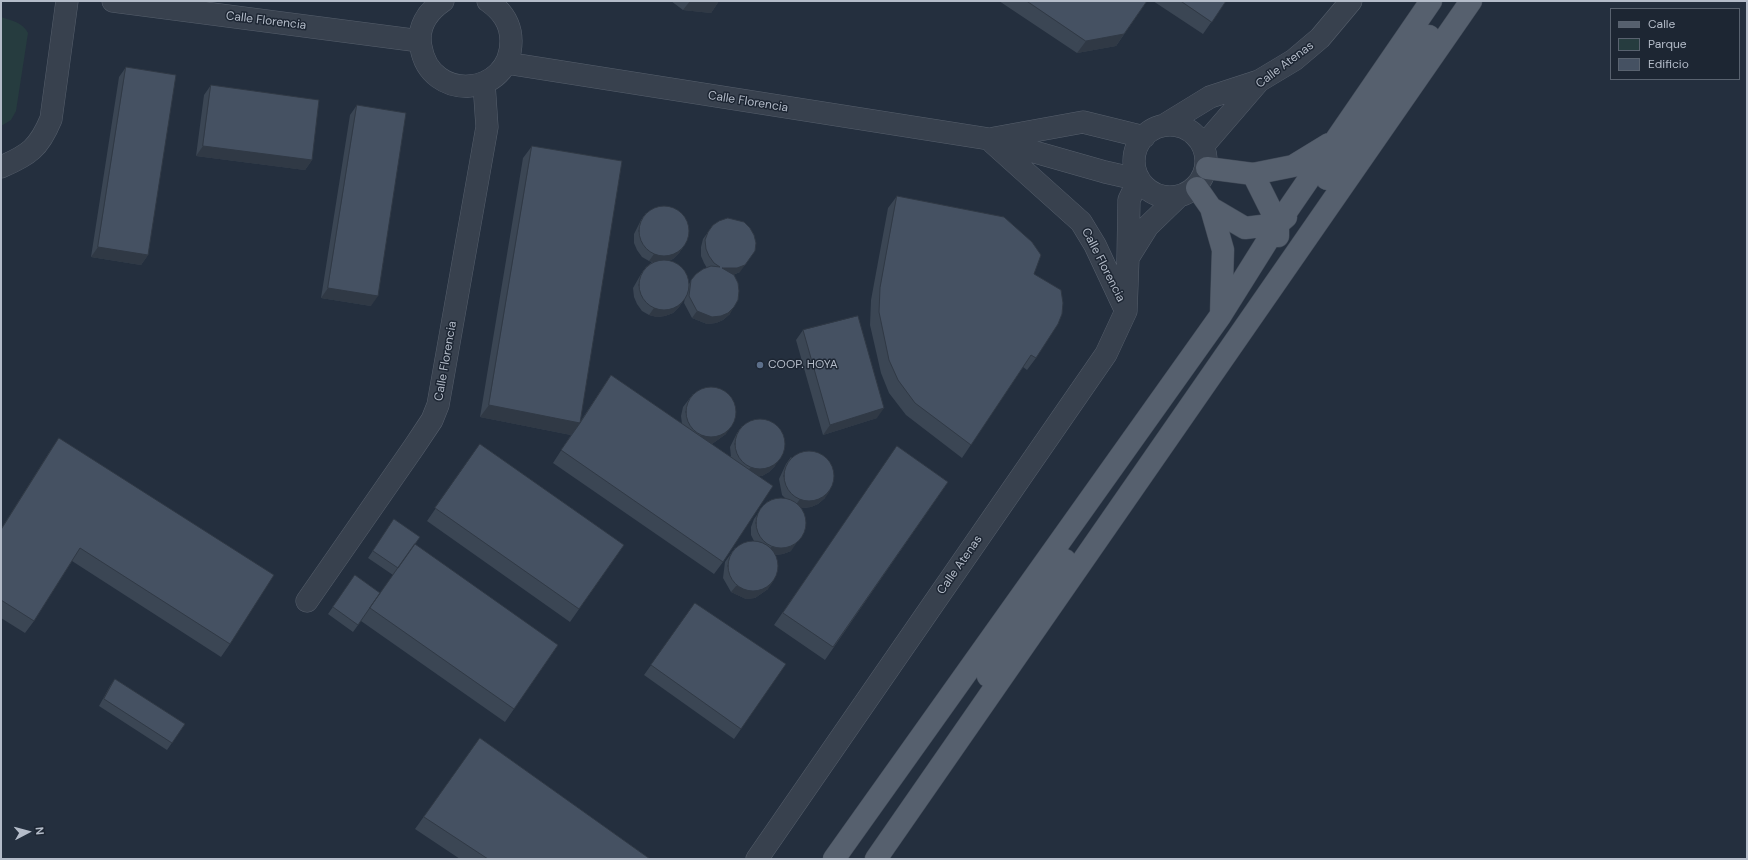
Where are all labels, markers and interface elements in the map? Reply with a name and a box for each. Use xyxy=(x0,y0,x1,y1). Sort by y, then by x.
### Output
legend xyxy=(1610,8,1740,80)
street label: Calle Florencia xyxy=(225,9,307,33)
text: Calle xyxy=(1648,16,1675,32)
text: Parque xyxy=(1648,36,1687,52)
street label: Calle Atenas xyxy=(1253,39,1317,91)
text: Edificio xyxy=(1648,56,1689,72)
street label: Calle Florencia xyxy=(707,89,789,115)
street label: Calle Florencia xyxy=(1078,226,1128,304)
street label: Calle Florencia xyxy=(432,320,460,402)
place label: COOP. HOYA xyxy=(768,358,838,372)
marker: COOP. HOYA xyxy=(755,360,765,370)
street label: Calle Atenas xyxy=(934,533,986,597)
north arrow xyxy=(8,812,48,852)
text: N xyxy=(33,826,47,835)

